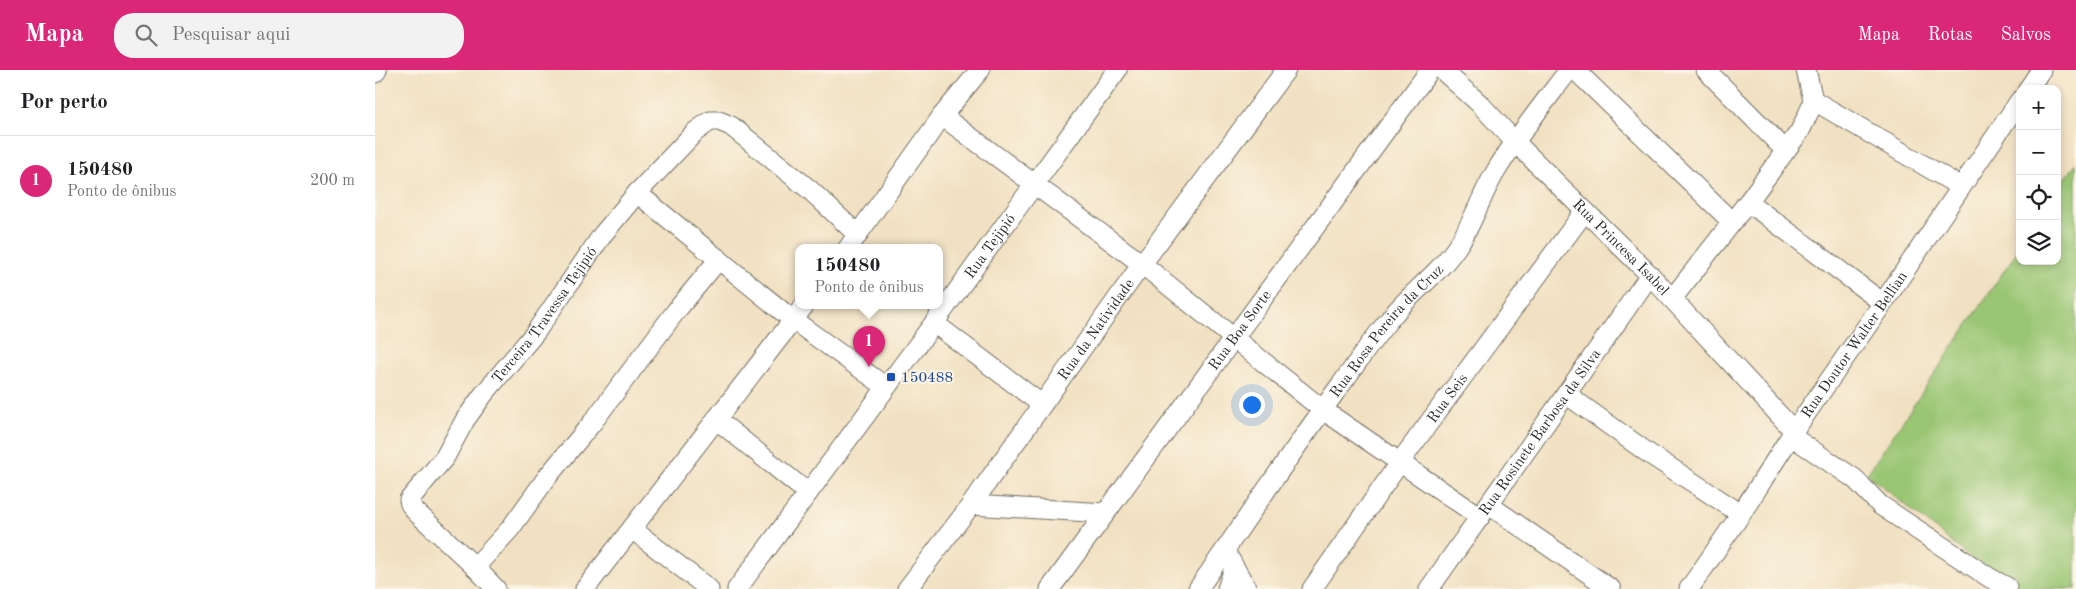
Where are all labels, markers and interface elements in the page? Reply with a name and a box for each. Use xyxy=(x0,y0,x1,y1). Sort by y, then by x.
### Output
search box xyxy=(114,13,464,58)
icon: search xyxy=(132,21,160,49)
text: Mapa xyxy=(25,23,84,47)
text: Pesquisar aqui xyxy=(172,26,291,45)
text: Mapa xyxy=(1858,26,1900,44)
text: Rotas xyxy=(1928,26,1973,44)
text: Salvos xyxy=(2001,26,2051,44)
map controls xyxy=(2016,85,2061,265)
button: + xyxy=(2016,85,2061,130)
text: Por perto xyxy=(20,92,108,113)
button: − xyxy=(2016,130,2061,175)
text: 150480 xyxy=(67,161,133,180)
text: 1 xyxy=(31,173,41,189)
text: 200 m xyxy=(310,173,355,189)
button: locate xyxy=(2016,175,2061,220)
text: Ponto de ônibus xyxy=(67,184,176,200)
street label: Rua Princesa Isabel xyxy=(1569,197,1671,299)
street label: Rua Tejipió xyxy=(963,212,1019,282)
button: layers xyxy=(2016,220,2061,265)
popup xyxy=(795,244,943,309)
street label: Terceira Travessa Tejipió xyxy=(490,245,601,387)
text: 150480 xyxy=(814,257,880,276)
street label: Rua Rosa Pereira da Cruz xyxy=(1328,263,1447,401)
street label: Rua Doutor Walter Bellian xyxy=(1799,269,1911,421)
street label: Rua da Natividade xyxy=(1056,277,1138,384)
text: Ponto de ônibus xyxy=(814,280,924,296)
street label: Rua Boa Sorte xyxy=(1207,288,1275,374)
pin: 1 xyxy=(853,326,885,367)
street label: Rua Rosinete Barbosa da Silva xyxy=(1477,346,1605,519)
marker: 150488 xyxy=(885,371,897,383)
place label: 150488 xyxy=(901,371,953,386)
street label: Rua Seis xyxy=(1425,371,1471,426)
your location xyxy=(1239,392,1265,418)

